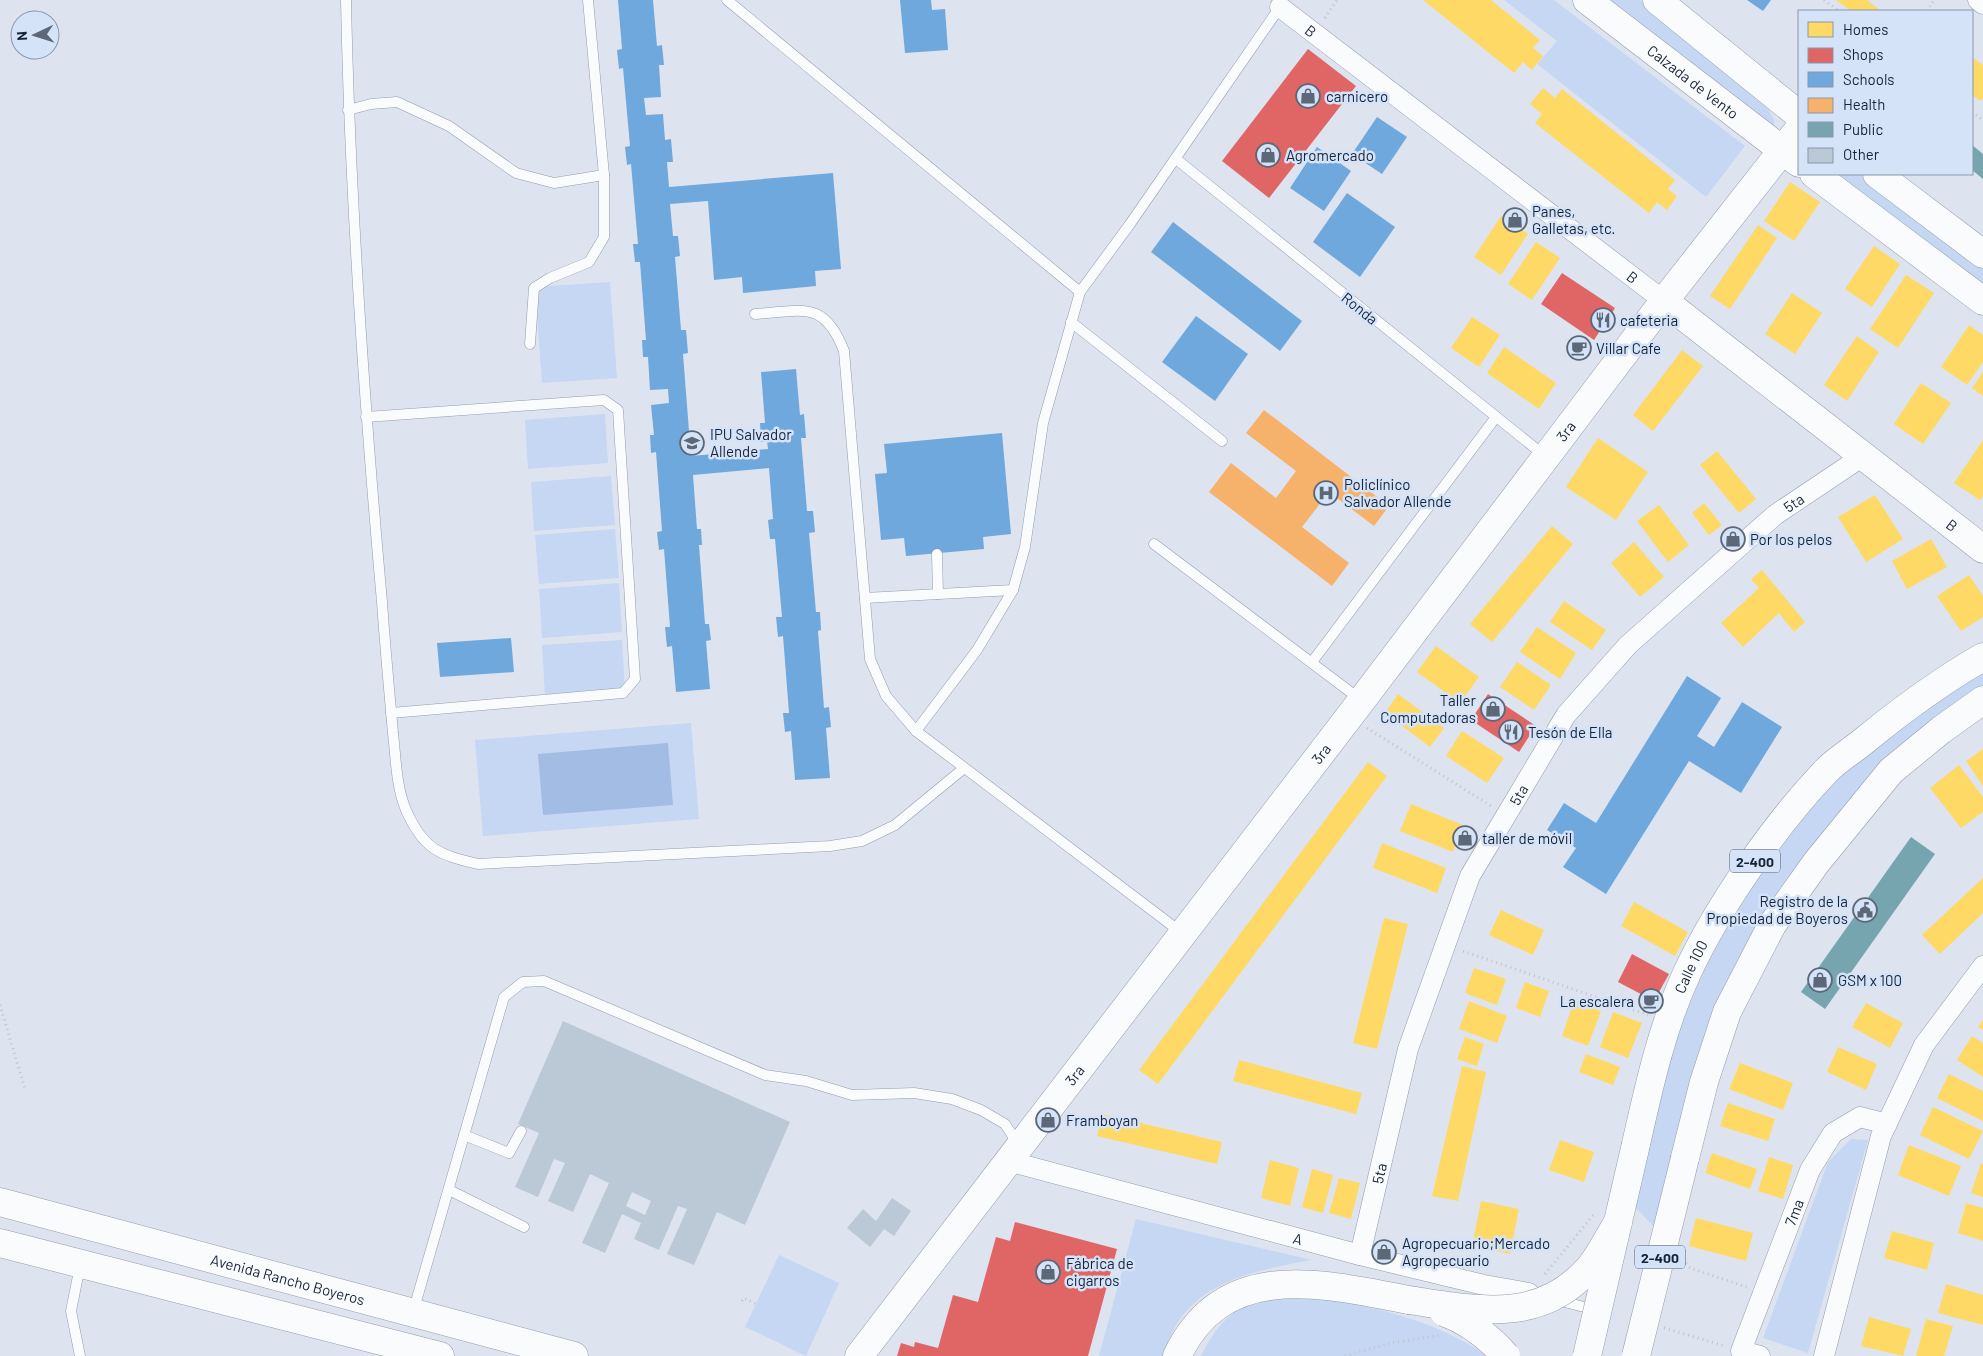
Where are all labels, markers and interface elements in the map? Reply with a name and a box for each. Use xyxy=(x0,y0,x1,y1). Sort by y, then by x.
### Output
north arrow xyxy=(10,10,60,60)
legend xyxy=(1798,10,1973,175)
text: Homes xyxy=(1843,20,1888,38)
street label: B xyxy=(1302,21,1320,41)
text: N xyxy=(13,31,30,41)
street label: Calzada de Vento xyxy=(1644,41,1742,122)
text: Shops xyxy=(1843,45,1883,63)
text: Schools xyxy=(1843,70,1895,88)
shop icon: carnicero xyxy=(1295,83,1321,109)
place label: carnicero xyxy=(1326,87,1388,105)
text: Health xyxy=(1843,95,1885,113)
text: Public xyxy=(1843,120,1883,138)
shop icon: Agromercado xyxy=(1255,142,1281,168)
text: Other xyxy=(1843,145,1880,163)
place label: Agromercado xyxy=(1286,146,1374,164)
place label: Panes, Galletas, etc. xyxy=(1532,202,1616,237)
shop icon: Panes, Galletas, etc. xyxy=(1502,207,1528,233)
street label: B xyxy=(1623,267,1642,287)
street label: Ronda xyxy=(1338,288,1382,328)
restaurant icon: cafeteria xyxy=(1590,307,1616,333)
place label: cafeteria xyxy=(1620,311,1678,329)
cafe icon: Villar Cafe xyxy=(1566,335,1592,361)
place label: Villar Cafe xyxy=(1596,339,1661,357)
street label: 3ra xyxy=(1552,417,1579,445)
place label: IPU Salvador Allende xyxy=(710,425,792,460)
school or university icon: IPU Salvador Allende xyxy=(679,430,705,456)
place label: Policlínico Salvador Allende xyxy=(1344,475,1451,510)
hospital icon: Policlínico Salvador Allende xyxy=(1313,480,1339,506)
street label: 5ta xyxy=(1780,489,1807,516)
street label: B xyxy=(1943,515,1961,535)
shop icon: Por los pelos xyxy=(1720,526,1746,552)
place label: Por los pelos xyxy=(1750,530,1832,548)
place label: Taller Computadoras xyxy=(1380,691,1477,726)
shop icon: Taller Computadoras xyxy=(1480,696,1506,722)
restaurant icon: Tesón de Ella xyxy=(1498,719,1524,745)
place label: Tesón de Ella xyxy=(1528,723,1613,741)
street label: 3ra xyxy=(1307,740,1334,767)
street label: 5ta xyxy=(1505,781,1532,808)
shop icon: taller de móvil xyxy=(1452,825,1478,851)
place label: taller de móvil xyxy=(1482,829,1572,847)
road number: 2-400 xyxy=(1730,849,1780,872)
place label: Registro de la Propiedad de Boyeros xyxy=(1707,892,1848,927)
public building icon: Registro de la Propiedad de Boyeros xyxy=(1852,897,1878,923)
street label: Calle 100 xyxy=(1670,937,1711,996)
shop icon: GSM x 100 xyxy=(1807,967,1833,993)
place label: GSM x 100 xyxy=(1838,971,1902,989)
cafe icon: La escalera xyxy=(1638,988,1664,1014)
place label: La escalera xyxy=(1560,992,1634,1010)
street label: 3ra xyxy=(1061,1061,1088,1089)
shop icon: Framboyan xyxy=(1035,1107,1061,1133)
place label: Framboyan xyxy=(1066,1111,1138,1129)
street label: 5ta xyxy=(1368,1161,1390,1185)
street label: 7ma xyxy=(1781,1196,1807,1228)
street label: A xyxy=(1291,1229,1305,1248)
place label: Agropecuario;Mercado Agropecuario xyxy=(1402,1234,1550,1269)
shop icon: Agropecuario;Mercado Agropecuario xyxy=(1371,1239,1397,1265)
road number: 2-400 xyxy=(1635,1246,1685,1268)
street label: Avenida Rancho Boyeros xyxy=(209,1250,367,1309)
place label: Fábrica de cigarros xyxy=(1066,1254,1134,1289)
shop icon: Fábrica de cigarros xyxy=(1035,1259,1061,1285)

